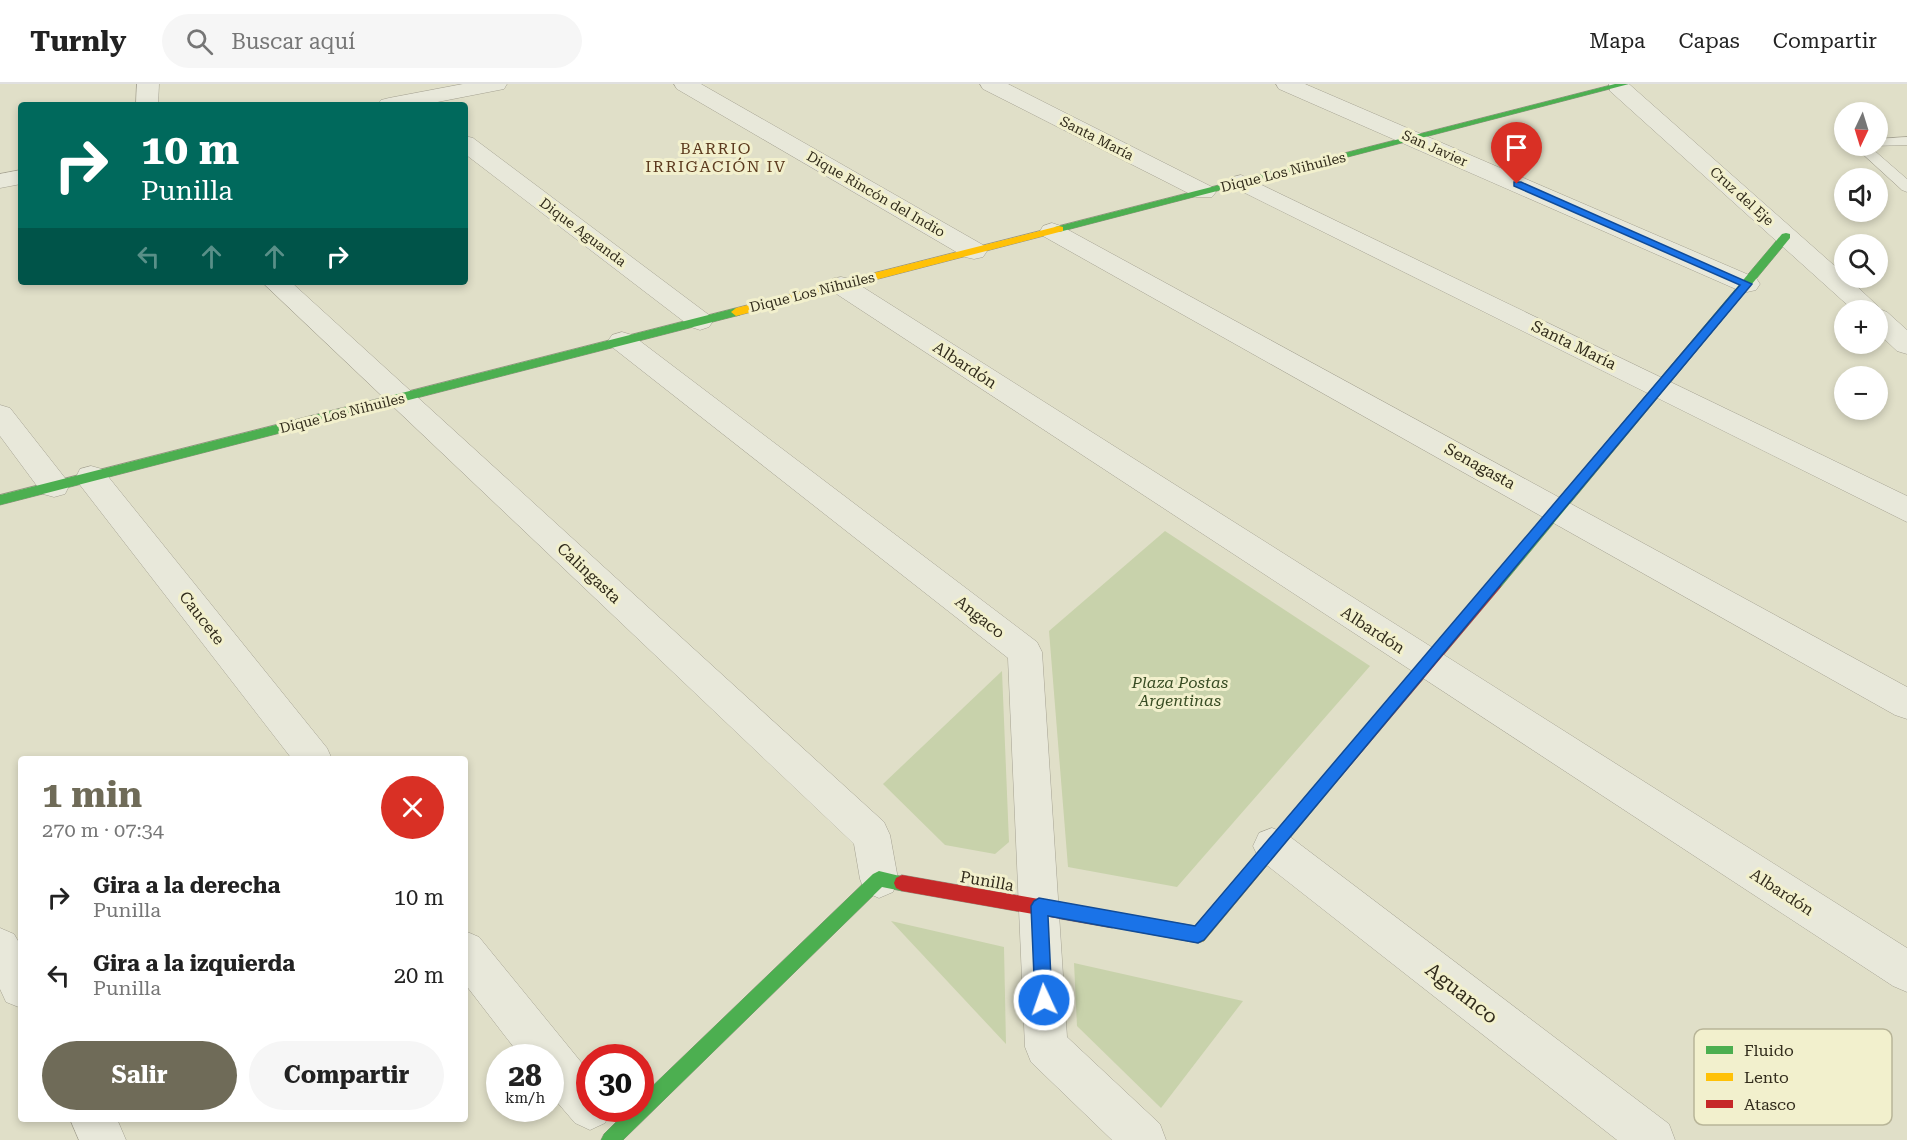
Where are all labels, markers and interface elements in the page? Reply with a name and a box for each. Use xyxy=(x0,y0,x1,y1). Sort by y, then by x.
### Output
search box xyxy=(162,14,582,68)
text: Turnly xyxy=(30,25,126,58)
icon: search xyxy=(183,25,216,58)
text: Buscar aquí xyxy=(231,29,355,54)
text: Mapa xyxy=(1589,29,1645,53)
text: Capas xyxy=(1678,29,1740,53)
text: Compartir xyxy=(1773,29,1877,53)
north arrow xyxy=(1834,102,1888,156)
map controls xyxy=(1834,102,1888,420)
street label: Santa María xyxy=(1058,113,1137,164)
pin xyxy=(1491,122,1542,184)
text: 10 m xyxy=(141,125,239,174)
icon: right xyxy=(42,126,120,204)
street label: San Javier xyxy=(1400,127,1470,170)
icon: arrive xyxy=(1500,131,1533,164)
district label: BARRIO IRRIGACIÓN IV xyxy=(645,139,787,176)
street label: Dique Rincón del Indio xyxy=(804,148,948,240)
street label: Dique Los Nihuiles xyxy=(1219,149,1347,195)
street label: Cruz del Eje xyxy=(1707,163,1777,229)
button: sound xyxy=(1834,168,1888,222)
text: Punilla xyxy=(141,175,233,207)
street label: Dique Aguanda xyxy=(537,194,630,270)
button: search xyxy=(1834,234,1888,288)
icon: left xyxy=(132,240,165,273)
icon: ahead xyxy=(195,240,228,273)
icon: ahead xyxy=(258,240,291,273)
icon: right xyxy=(321,240,354,273)
street label: Dique Los Nihuiles xyxy=(748,269,876,315)
button: + xyxy=(1834,300,1888,354)
street label: Santa María xyxy=(1529,316,1620,374)
street label: Albardón xyxy=(930,337,1000,393)
button: − xyxy=(1834,366,1888,420)
street label: Dique Los Nihuiles xyxy=(278,390,406,436)
street label: Senagasta xyxy=(1441,439,1519,493)
street label: Calingasta xyxy=(553,539,625,608)
street label: Caucete xyxy=(175,588,229,649)
street label: Angaco xyxy=(951,592,1009,642)
street label: Albardón xyxy=(1338,602,1408,658)
park label: Plaza Postas Argentinas xyxy=(1131,673,1228,710)
text: 1 min xyxy=(42,774,142,816)
button: close xyxy=(381,776,444,839)
text: 270 m · 07:34 xyxy=(42,818,164,842)
street label: Albardón xyxy=(1747,864,1817,920)
street label: Punilla xyxy=(959,867,1016,895)
text: Gira a la derecha xyxy=(93,873,280,898)
icon: right xyxy=(42,881,75,914)
text: 10 m xyxy=(394,885,444,910)
text: Punilla xyxy=(93,898,161,922)
text: Gira a la izquierda xyxy=(93,951,295,976)
street label: Aguanco xyxy=(1421,957,1503,1029)
icon: left xyxy=(42,959,75,992)
text: 20 m xyxy=(394,963,444,988)
position arrow xyxy=(1012,968,1076,1032)
text: Punilla xyxy=(93,976,161,1000)
legend xyxy=(1694,1029,1892,1125)
button: Salir xyxy=(42,1041,237,1110)
button: Compartir xyxy=(249,1041,444,1110)
text: Fluido xyxy=(1744,1041,1794,1060)
speed limit sign: 30 xyxy=(576,1044,654,1122)
text: 28 xyxy=(508,1058,542,1093)
text: Lento xyxy=(1744,1068,1789,1087)
text: km/h xyxy=(505,1089,545,1107)
text: Atasco xyxy=(1744,1095,1796,1114)

